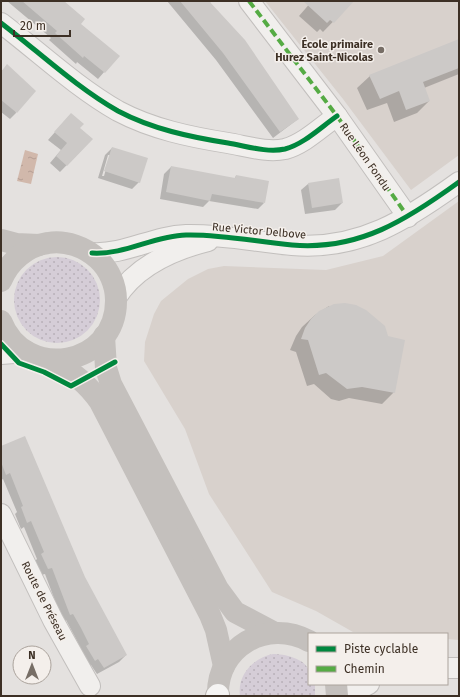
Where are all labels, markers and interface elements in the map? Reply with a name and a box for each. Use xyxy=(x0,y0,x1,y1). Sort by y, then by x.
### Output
scale bar xyxy=(14,12,70,38)
text: 20 m xyxy=(20,19,46,33)
place label: École primaire Hurez Saint-Nicolas xyxy=(275,37,374,64)
marker: École primaire Hurez Saint-Nicolas xyxy=(376,45,386,55)
street label: Rue Léon Fondu xyxy=(337,121,393,193)
street label: Rue Victor Delbove xyxy=(211,220,307,242)
street label: Route de Préseau xyxy=(18,559,70,643)
legend xyxy=(308,633,448,685)
text: Piste cyclable xyxy=(344,642,418,656)
north arrow xyxy=(12,645,52,685)
text: N xyxy=(28,649,36,662)
text: Chemin xyxy=(344,662,385,676)

